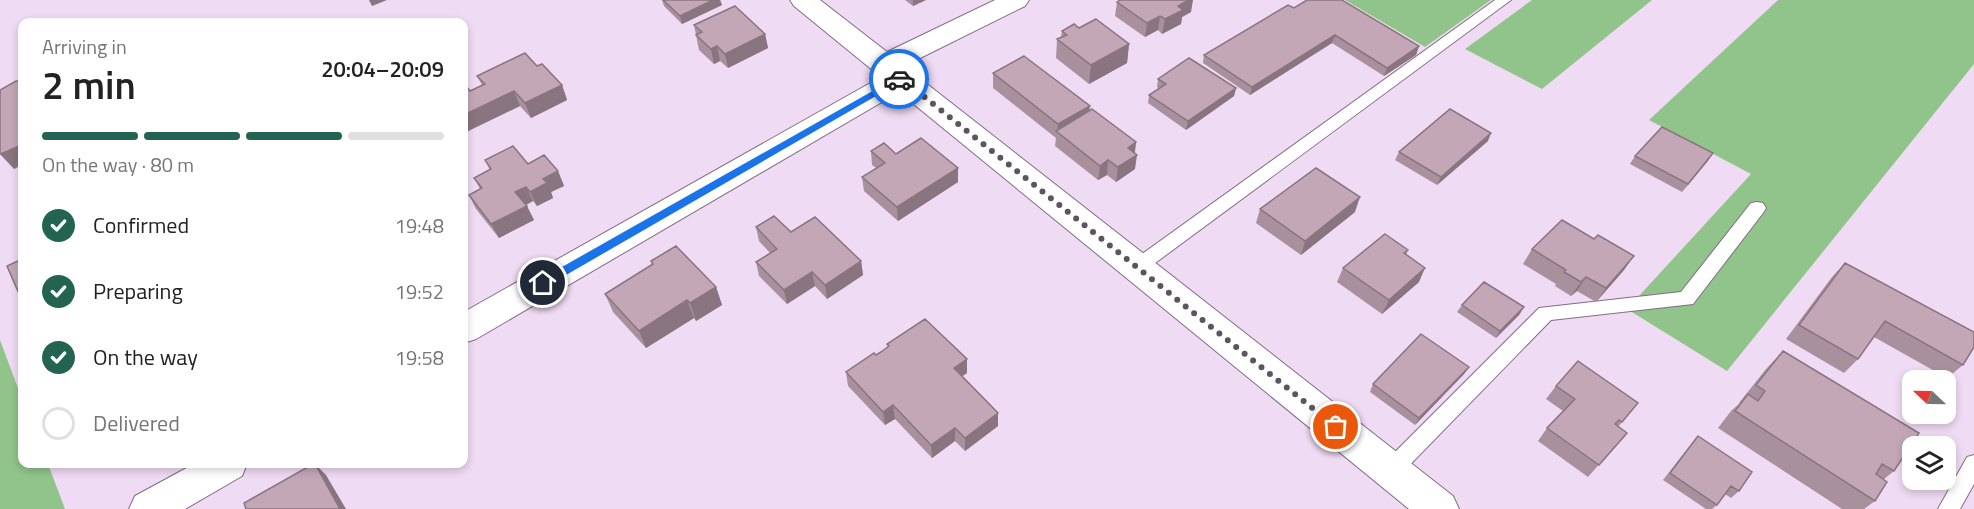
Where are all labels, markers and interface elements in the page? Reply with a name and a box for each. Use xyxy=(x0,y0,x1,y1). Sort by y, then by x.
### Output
text: Arriving in xyxy=(42,31,127,62)
courier xyxy=(869,49,929,109)
text: 20:04–20:09 xyxy=(321,52,444,86)
text: 2 min xyxy=(42,55,136,114)
icon: car xyxy=(883,63,916,96)
text: On the way · 80 m xyxy=(42,149,194,180)
text: Confirmed xyxy=(93,208,189,242)
icon: check xyxy=(42,209,75,242)
text: 19:48 xyxy=(395,210,444,241)
pin xyxy=(517,257,568,308)
icon: home xyxy=(526,266,559,299)
text: Preparing xyxy=(93,274,183,308)
icon: check xyxy=(42,275,75,308)
text: 19:52 xyxy=(395,276,444,307)
text: On the way xyxy=(93,340,198,374)
icon: check xyxy=(42,341,75,374)
text: 19:58 xyxy=(395,342,444,373)
north arrow xyxy=(1902,370,1956,424)
map controls xyxy=(1902,370,1956,490)
pin xyxy=(1310,401,1361,452)
text: Delivered xyxy=(93,406,180,440)
icon: bag xyxy=(1319,410,1352,443)
button: layers xyxy=(1902,436,1956,490)

